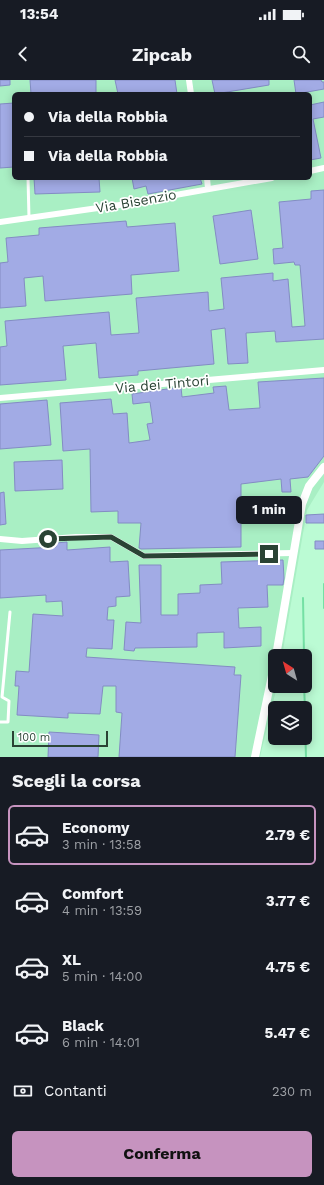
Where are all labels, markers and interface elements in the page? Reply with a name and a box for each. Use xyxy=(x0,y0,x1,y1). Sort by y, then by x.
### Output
text: 13:54 xyxy=(20,5,58,23)
icon: back xyxy=(12,43,34,65)
icon: search xyxy=(290,43,312,65)
text: Zipcab xyxy=(132,44,192,65)
text: Via della Robbia xyxy=(48,108,167,126)
text: Via della Robbia xyxy=(48,147,167,165)
street label: Via Bisenzio xyxy=(94,186,178,216)
street label: Via dei Tintori xyxy=(114,372,210,396)
callout: 1 min xyxy=(236,496,302,524)
text: 1 min xyxy=(252,502,286,517)
route start xyxy=(39,530,57,548)
route end xyxy=(260,545,278,563)
north arrow xyxy=(268,649,312,693)
map controls xyxy=(268,649,312,745)
button: layers xyxy=(268,701,312,745)
scale bar xyxy=(12,729,108,748)
text: 100 m xyxy=(18,731,50,744)
text: Scegli la corsa xyxy=(12,770,141,791)
icon: car xyxy=(14,817,50,853)
text: Economy xyxy=(62,819,129,837)
text: 2.79 € xyxy=(265,826,310,844)
text: 3 min · 13:58 xyxy=(62,837,142,852)
icon: car xyxy=(14,883,50,919)
text: Comfort xyxy=(62,885,123,903)
text: 3.77 € xyxy=(266,892,310,910)
text: 4 min · 13:59 xyxy=(62,903,142,918)
icon: car xyxy=(14,949,50,985)
text: XL xyxy=(62,951,81,969)
text: 4.75 € xyxy=(265,958,310,976)
text: 5 min · 14:00 xyxy=(62,969,142,984)
icon: car xyxy=(14,1015,50,1051)
text: Black xyxy=(62,1017,104,1035)
text: 5.47 € xyxy=(264,1024,310,1042)
text: 6 min · 14:01 xyxy=(62,1035,140,1050)
icon: cash xyxy=(12,1080,34,1102)
text: Contanti xyxy=(44,1082,107,1100)
text: 230 m xyxy=(272,1084,312,1099)
button: Conferma xyxy=(12,1131,312,1177)

